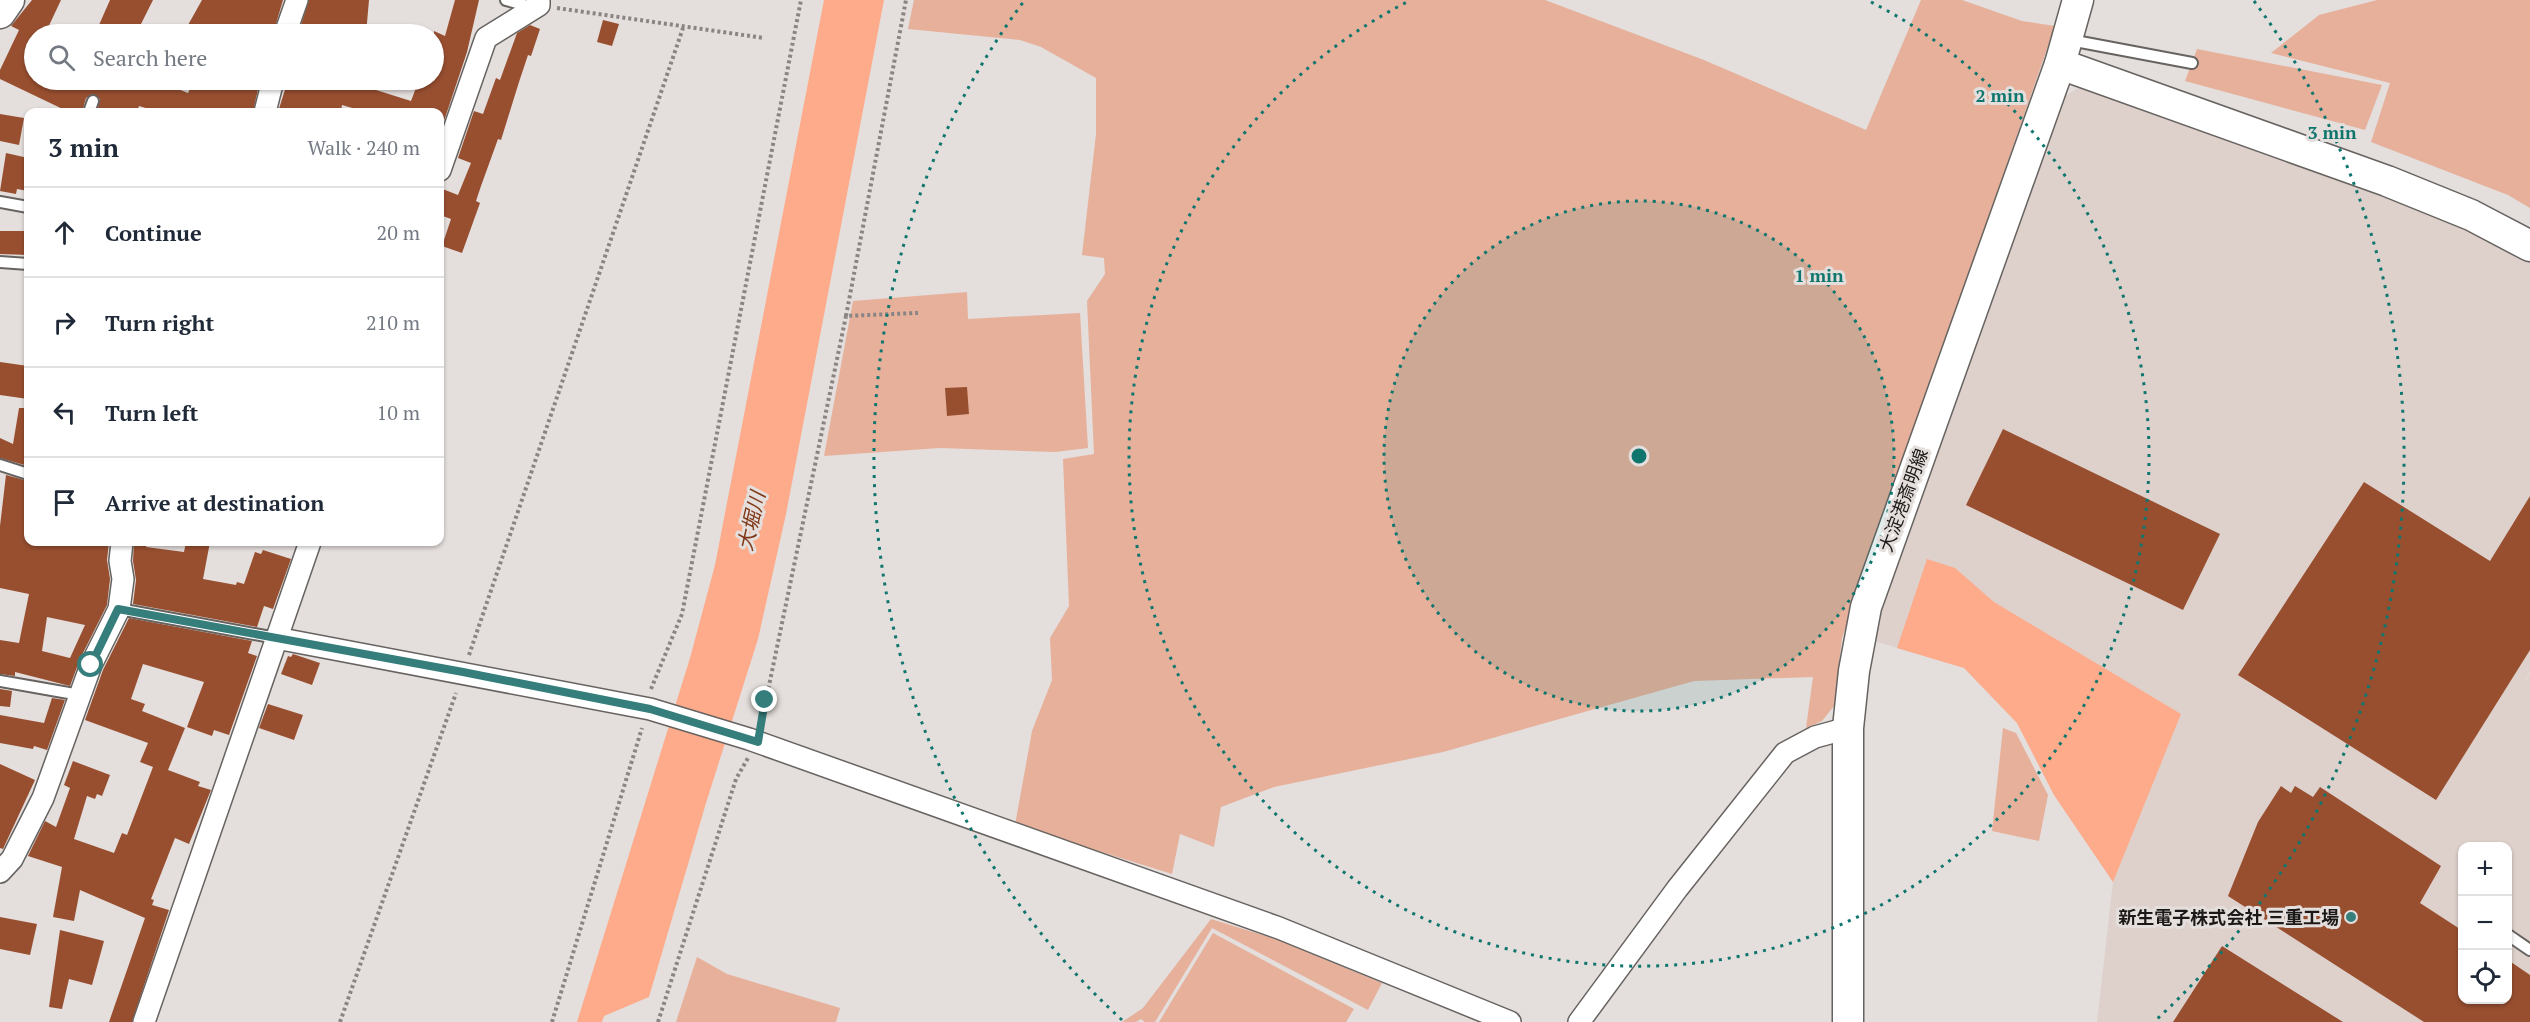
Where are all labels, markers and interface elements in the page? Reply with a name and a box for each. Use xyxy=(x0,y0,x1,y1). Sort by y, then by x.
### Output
search box xyxy=(24,24,444,90)
icon: search xyxy=(45,41,78,74)
text: Search here xyxy=(93,43,207,72)
text: 2 min xyxy=(1975,83,2025,107)
text: 3 min xyxy=(2307,120,2357,144)
text: 3 min xyxy=(48,130,119,164)
text: Walk · 240 m xyxy=(308,134,420,161)
icon: ahead xyxy=(48,216,81,249)
text: Continue xyxy=(105,218,202,247)
text: 20 m xyxy=(377,219,420,246)
text: 1 min xyxy=(1794,263,1844,287)
icon: right xyxy=(48,306,81,339)
text: Turn right xyxy=(105,308,214,337)
text: 210 m xyxy=(366,309,420,336)
icon: left xyxy=(48,396,81,429)
text: Turn left xyxy=(105,398,198,427)
text: 10 m xyxy=(377,399,420,426)
street label: 大淀港斎明線 xyxy=(1873,445,1933,555)
centre of rings xyxy=(1629,446,1649,466)
icon: arrive xyxy=(48,486,81,519)
water label: 大堀川 xyxy=(731,487,771,553)
text: Arrive at destination xyxy=(105,488,324,517)
route start xyxy=(77,651,103,677)
route end xyxy=(751,686,777,712)
map controls xyxy=(2458,842,2512,1004)
button: + xyxy=(2458,842,2512,896)
button: − xyxy=(2458,896,2512,950)
place label: 新生電子株式会社 三重工場 xyxy=(2118,905,2339,929)
marker: 新生電子株式会社 三重工場 xyxy=(2344,910,2358,924)
button: locate xyxy=(2458,950,2512,1004)

